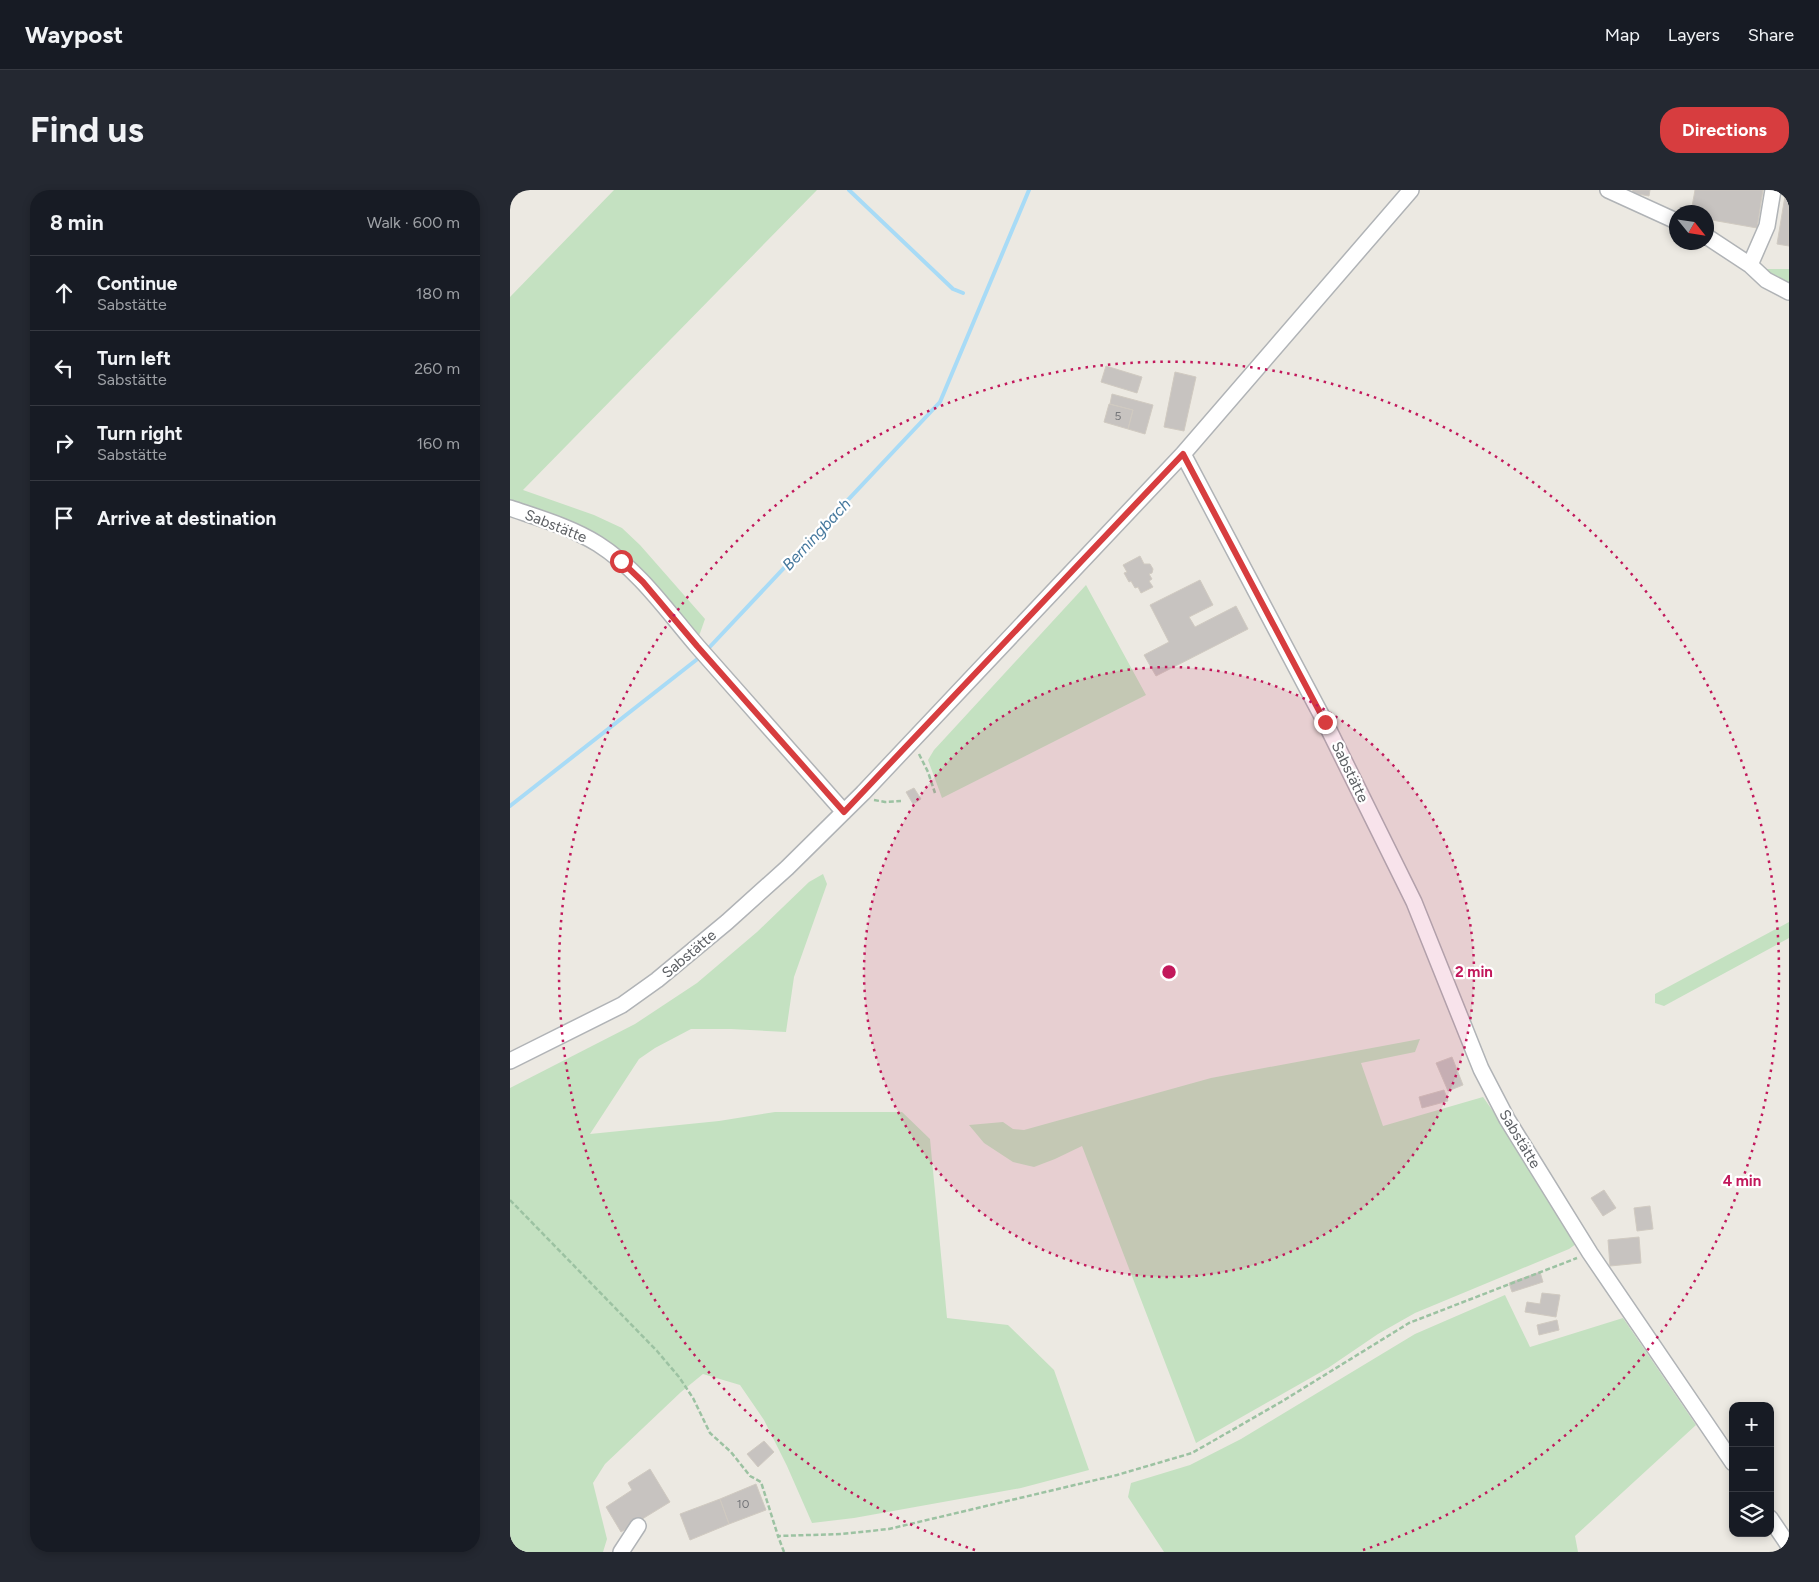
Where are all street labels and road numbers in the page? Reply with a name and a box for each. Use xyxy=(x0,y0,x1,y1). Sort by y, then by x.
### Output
street label: Sabstätte xyxy=(522,505,590,547)
street label: Sabstätte xyxy=(1328,739,1372,805)
street label: Sabstätte xyxy=(658,926,720,982)
street label: Sabstätte xyxy=(1495,1106,1545,1172)

